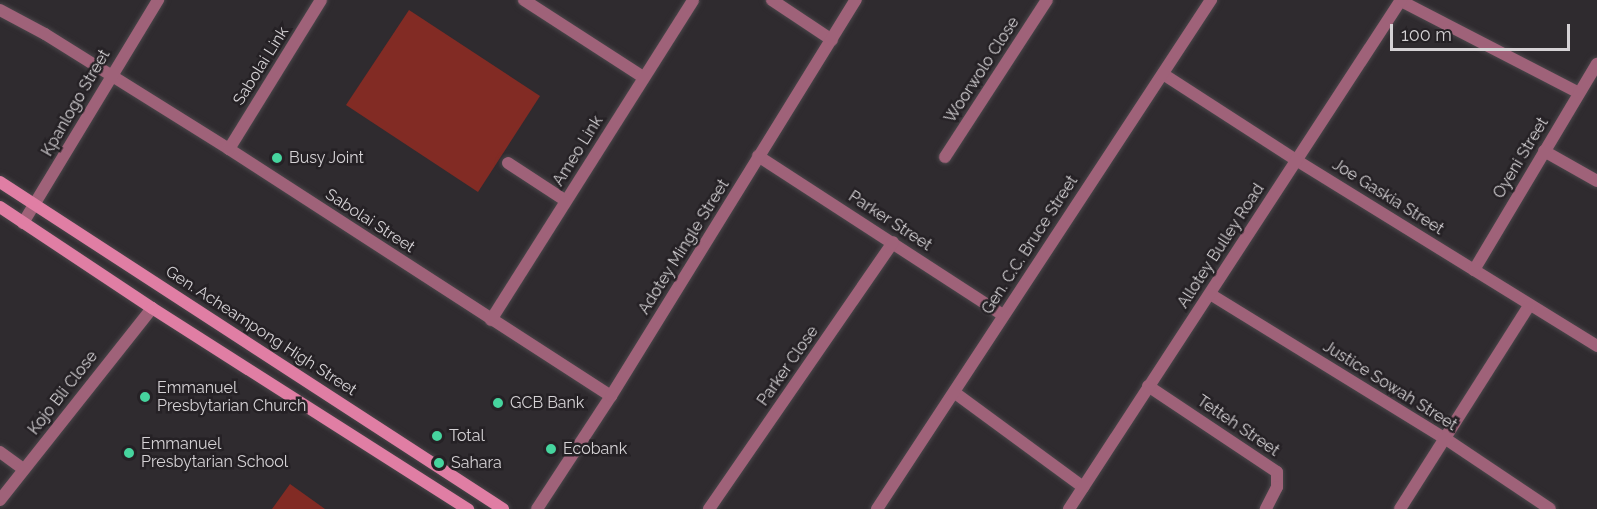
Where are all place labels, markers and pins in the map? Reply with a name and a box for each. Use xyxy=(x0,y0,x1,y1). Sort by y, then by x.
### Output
place label: Busy Joint xyxy=(289,148,365,168)
marker: Busy Joint xyxy=(270,151,284,165)
place label: Emmanuel Presbytarian Church xyxy=(157,378,306,416)
marker: Emmanuel Presbytarian Church xyxy=(138,390,152,404)
place label: GCB Bank xyxy=(510,393,584,413)
marker: GCB Bank xyxy=(491,396,505,410)
place label: Total xyxy=(449,426,485,446)
marker: Total xyxy=(430,429,444,443)
place label: Emmanuel Presbytarian School xyxy=(141,434,288,472)
place label: Ecobank xyxy=(563,439,627,459)
marker: Ecobank xyxy=(544,442,558,456)
marker: Emmanuel Presbytarian School xyxy=(122,446,136,460)
place label: Sahara xyxy=(451,453,502,473)
marker: Sahara xyxy=(432,456,446,470)

